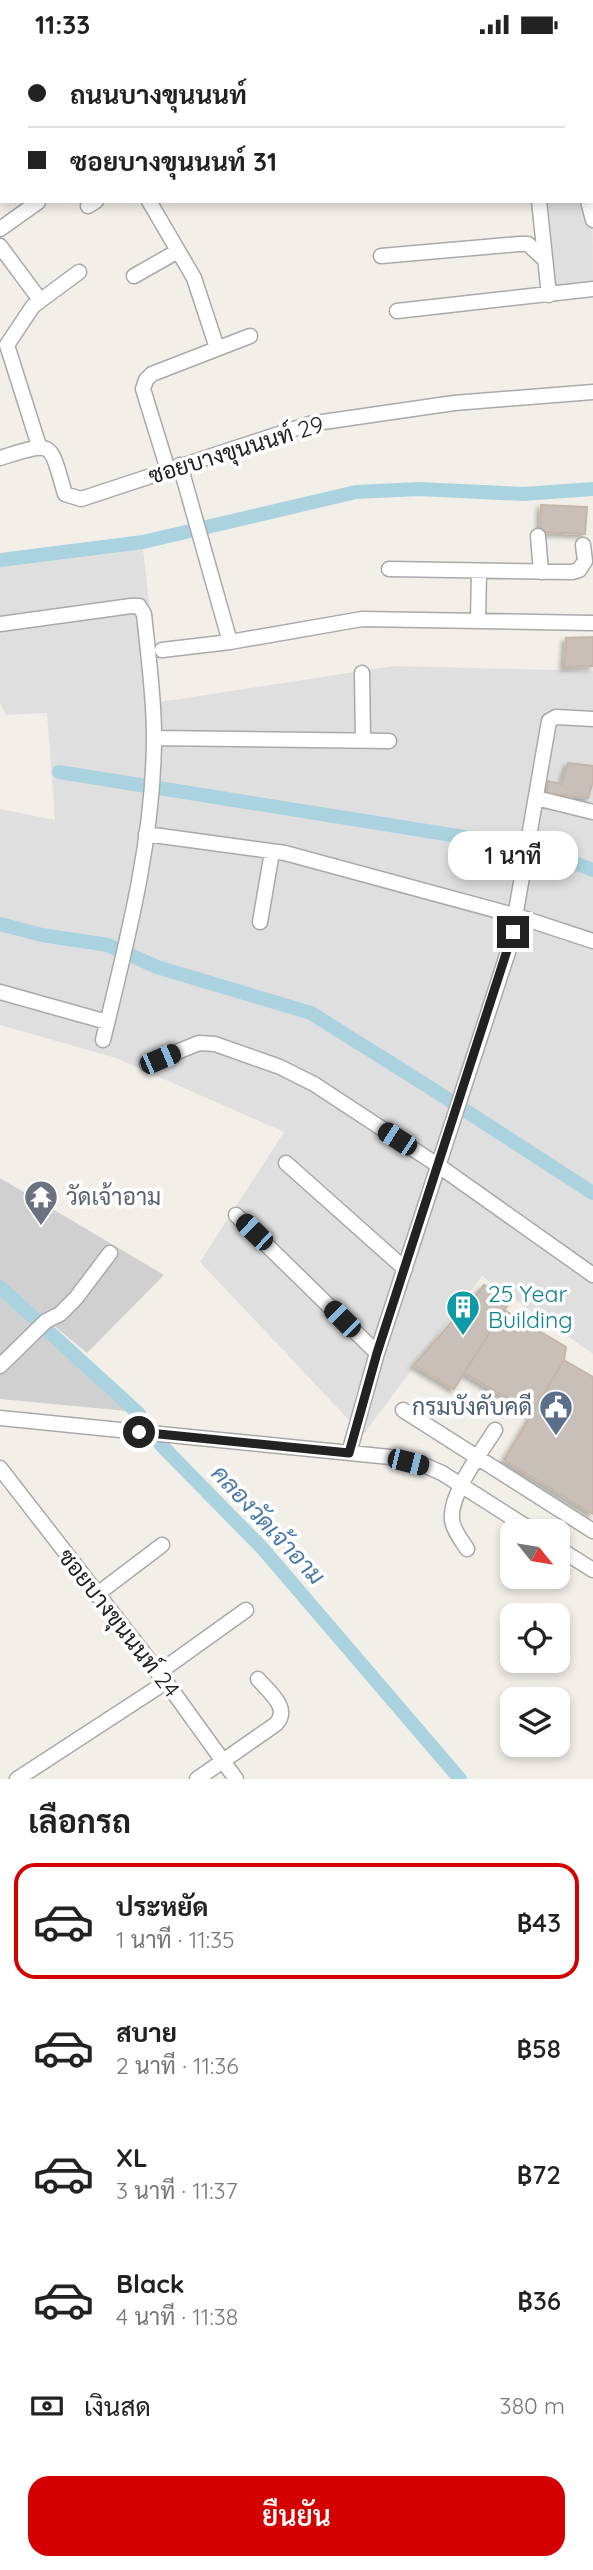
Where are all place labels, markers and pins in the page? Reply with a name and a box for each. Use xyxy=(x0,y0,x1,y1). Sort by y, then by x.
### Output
temple icon: วัดเจ้าอาม xyxy=(22,1178,60,1227)
place label: วัดเจ้าอาม xyxy=(66,1182,161,1211)
place label: 25 Year Building xyxy=(488,1279,573,1334)
building icon: 25 Year Building xyxy=(444,1288,482,1337)
public building icon: กรมบังคับคดี xyxy=(537,1388,575,1437)
place label: กรมบังคับคดี xyxy=(412,1392,532,1421)

